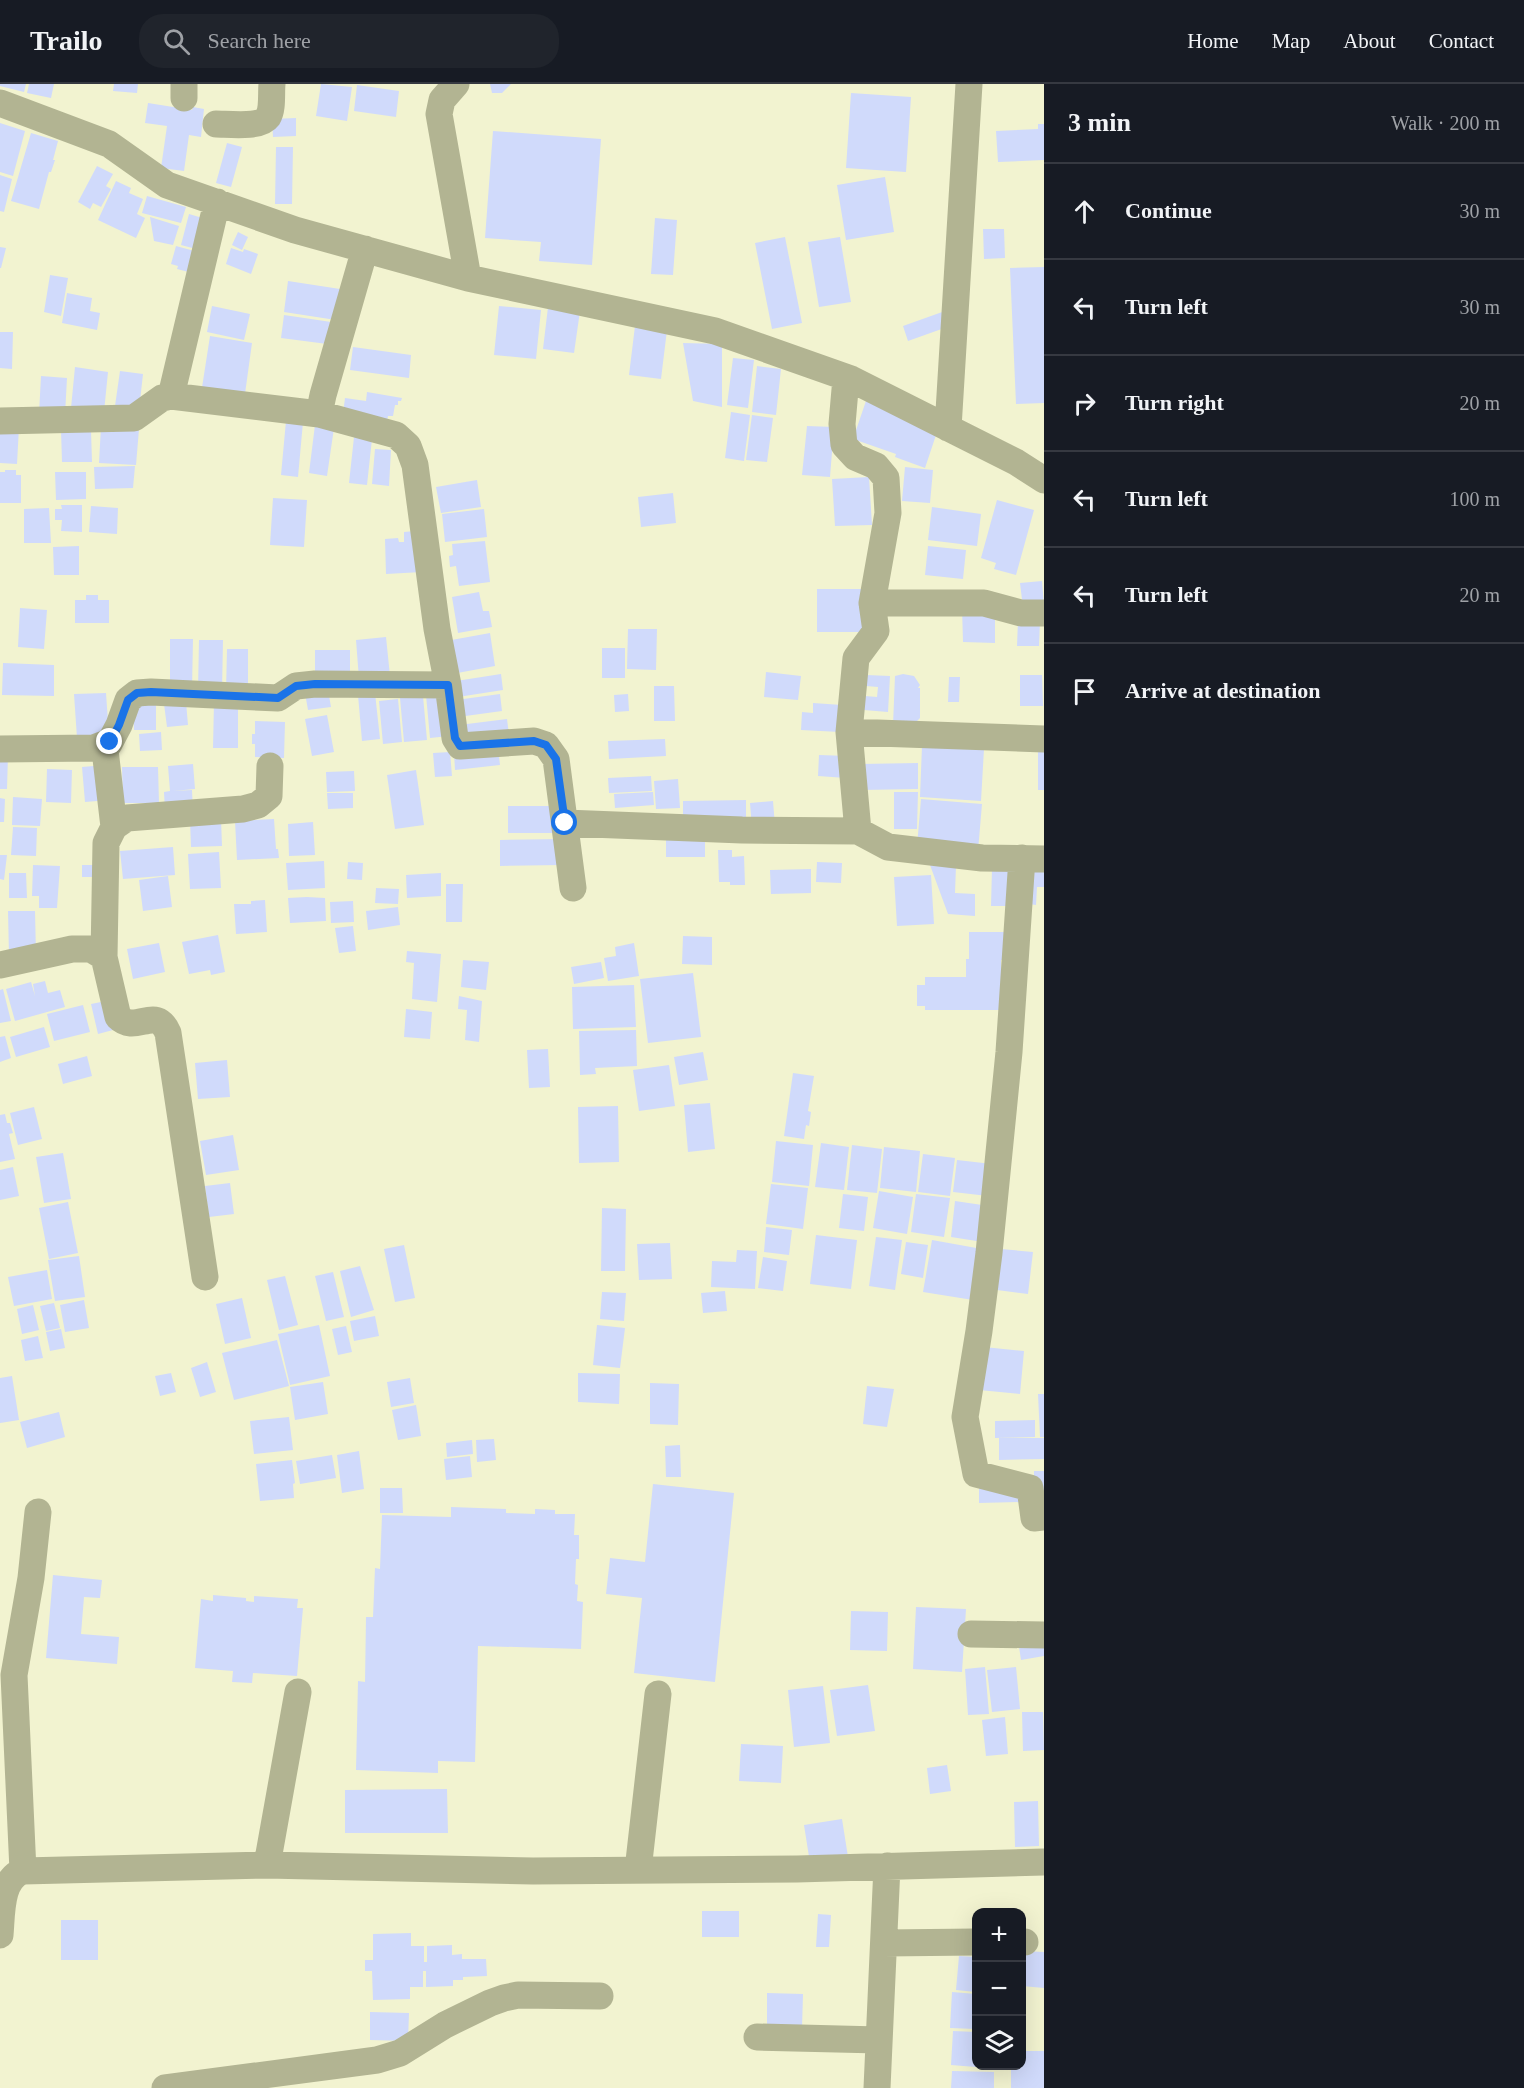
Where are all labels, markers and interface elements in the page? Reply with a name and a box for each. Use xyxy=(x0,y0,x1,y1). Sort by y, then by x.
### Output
search box xyxy=(139,14,559,68)
text: Trailo xyxy=(30,25,103,56)
icon: search xyxy=(160,25,193,58)
text: Search here xyxy=(208,28,311,53)
text: Home xyxy=(1187,29,1239,53)
text: Map xyxy=(1272,29,1310,53)
text: About xyxy=(1343,29,1396,53)
text: Contact xyxy=(1429,29,1494,53)
text: 3 min xyxy=(1068,108,1131,137)
text: Walk · 200 m xyxy=(1391,112,1500,134)
icon: ahead xyxy=(1068,195,1101,228)
text: Continue xyxy=(1125,198,1212,223)
text: 30 m xyxy=(1459,200,1500,222)
icon: left xyxy=(1068,291,1101,324)
text: Turn left xyxy=(1125,294,1208,319)
text: 30 m xyxy=(1459,296,1500,318)
icon: right xyxy=(1068,387,1101,420)
text: Turn right xyxy=(1125,390,1224,415)
text: 20 m xyxy=(1459,392,1500,414)
icon: left xyxy=(1068,483,1101,516)
text: Turn left xyxy=(1125,486,1208,511)
text: 100 m xyxy=(1449,488,1500,510)
icon: left xyxy=(1068,579,1101,612)
text: Turn left xyxy=(1125,582,1208,607)
text: 20 m xyxy=(1459,584,1500,606)
icon: arrive xyxy=(1068,675,1101,708)
text: Arrive at destination xyxy=(1125,678,1321,703)
route end xyxy=(96,728,122,754)
route start xyxy=(551,809,577,835)
map controls xyxy=(972,1908,1026,2070)
button: + xyxy=(972,1908,1026,1962)
button: − xyxy=(972,1962,1026,2016)
button: layers xyxy=(972,2016,1026,2070)

